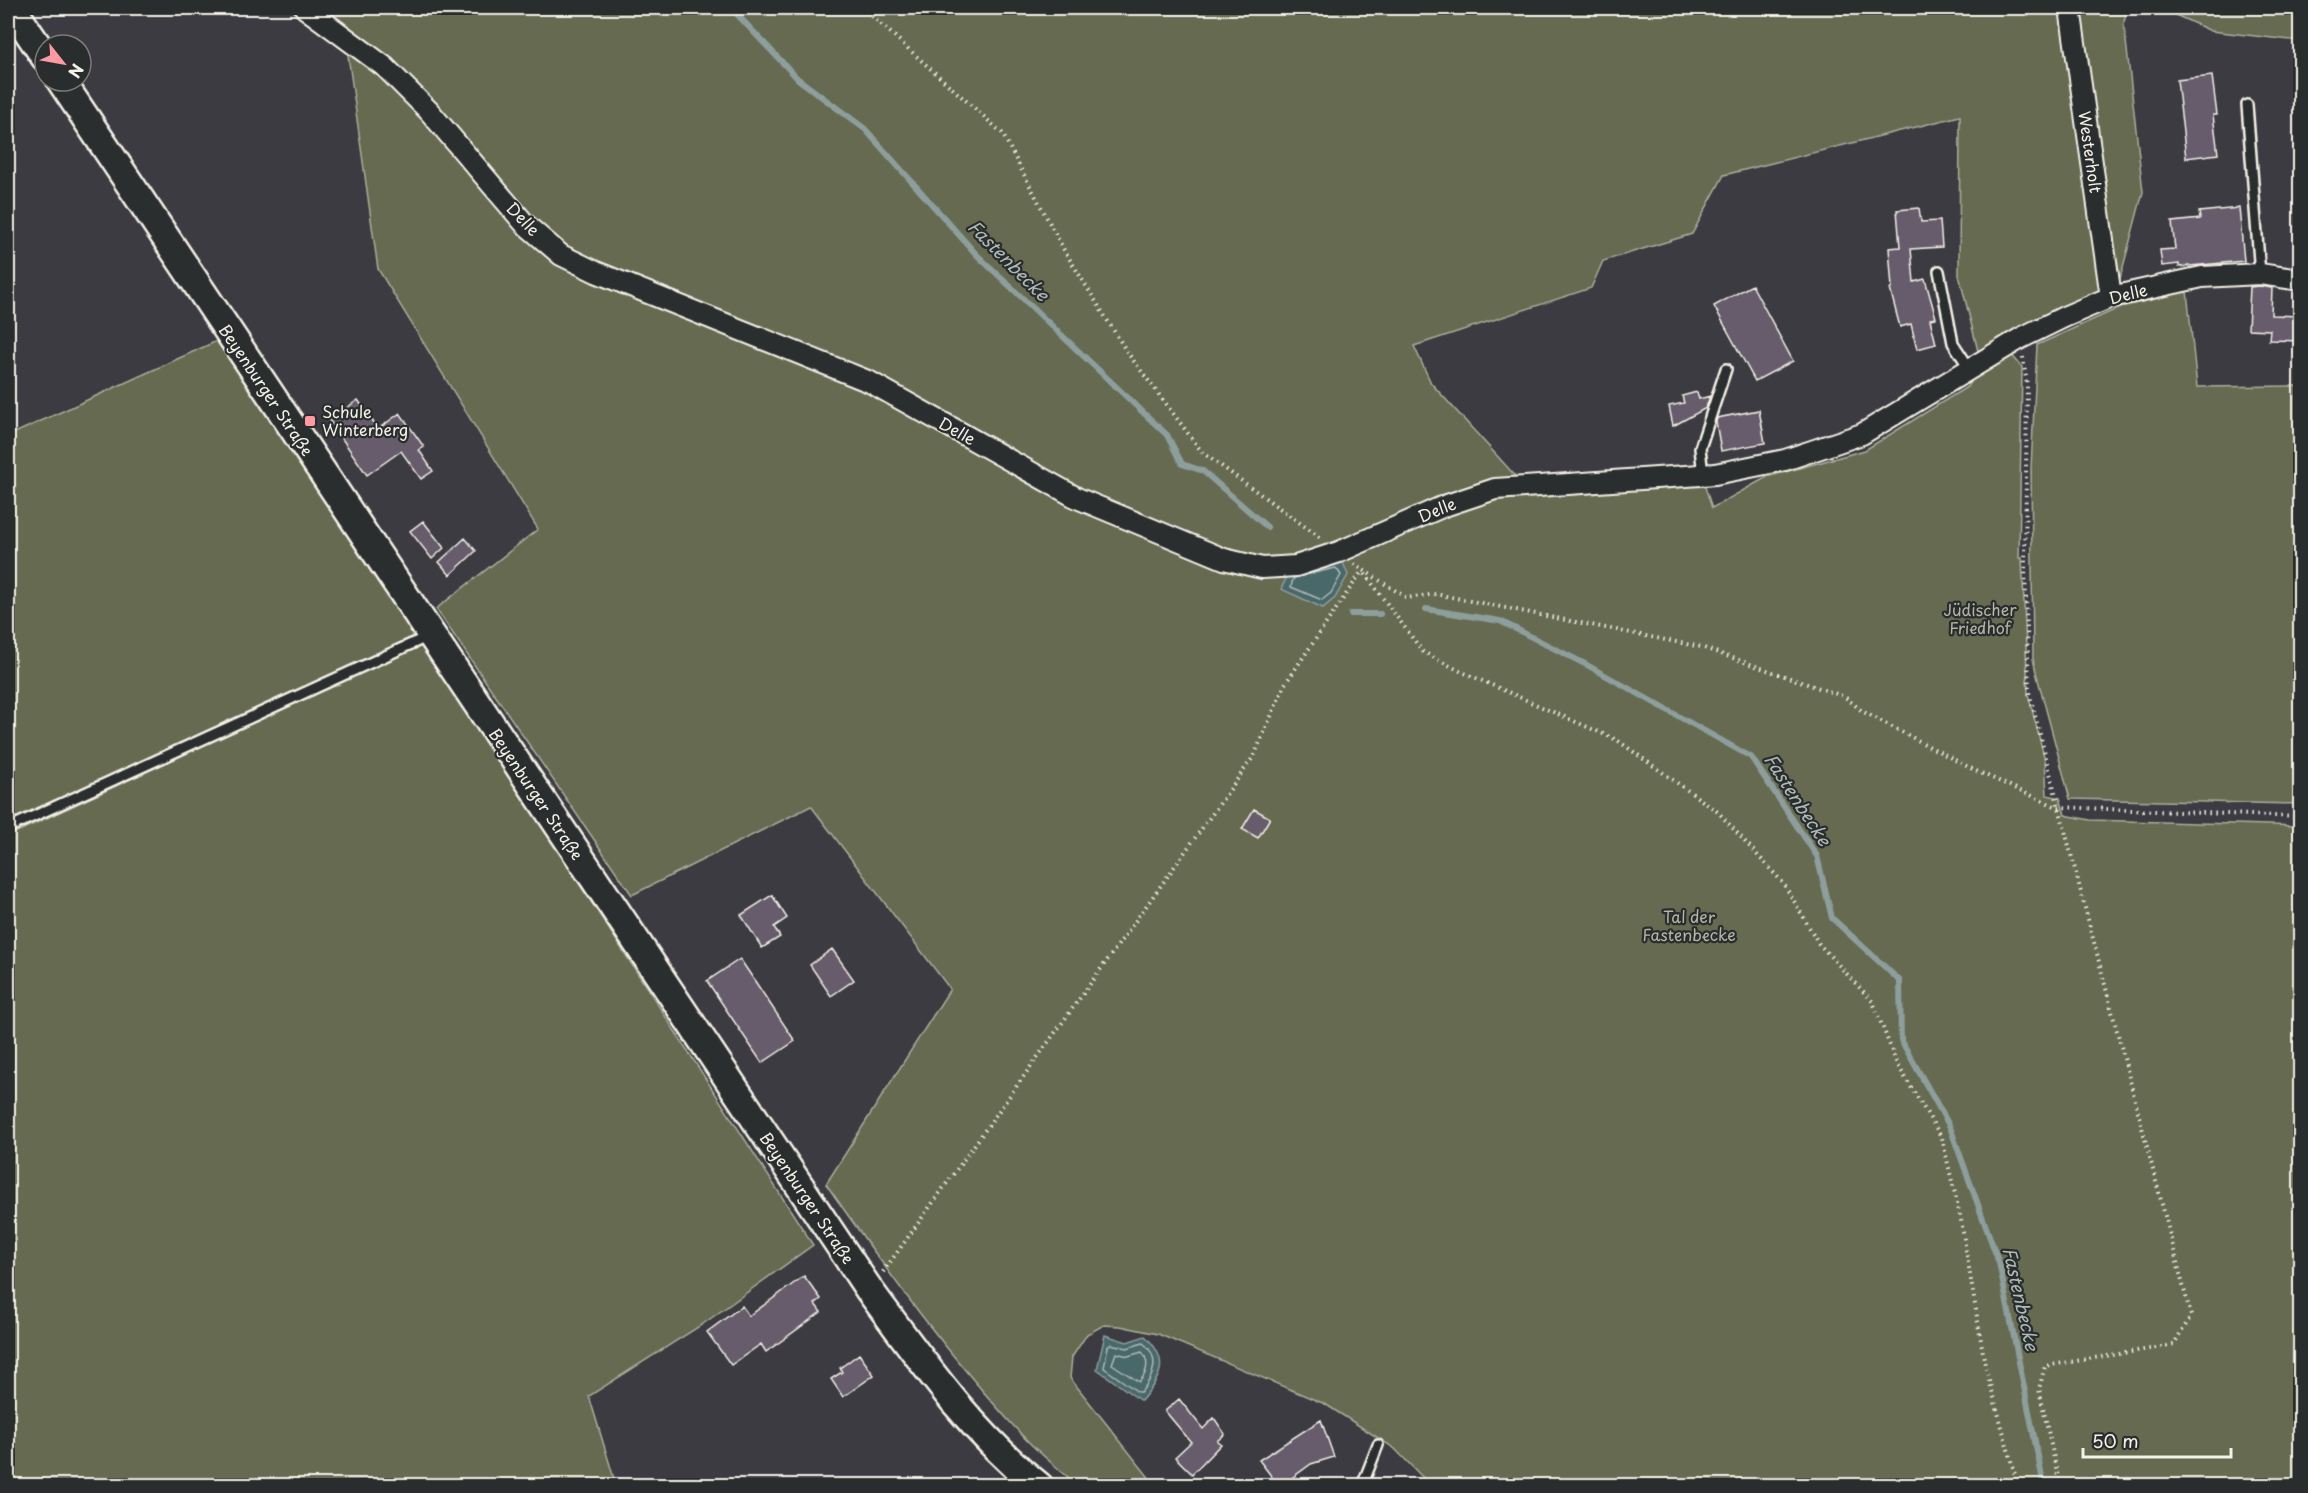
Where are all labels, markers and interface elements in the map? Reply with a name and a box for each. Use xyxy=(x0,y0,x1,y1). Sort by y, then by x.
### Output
north arrow xyxy=(33,33,93,93)
text: N xyxy=(63,60,90,83)
street label: Westerholt xyxy=(2073,109,2109,195)
street label: Delle xyxy=(502,196,546,241)
water label: Fastenbecke xyxy=(962,213,1057,308)
street label: Delle xyxy=(2106,277,2150,309)
street label: Beyenburger Straße xyxy=(214,319,320,460)
place label: Schule Winterberg xyxy=(322,399,408,441)
street label: Delle xyxy=(935,410,981,450)
marker: Schule Winterberg xyxy=(303,414,317,428)
street label: Delle xyxy=(1414,491,1459,528)
park label: Jüdischer Friedhof xyxy=(1943,597,2017,639)
street label: Beyenburger Straße xyxy=(484,723,590,864)
water label: Fastenbecke xyxy=(1758,748,1839,852)
park label: Tal der Fastenbecke xyxy=(1642,904,1736,946)
street label: Beyenburger Straße xyxy=(755,1127,861,1268)
water label: Fastenbecke xyxy=(1996,1244,2047,1354)
scale bar xyxy=(2083,1421,2232,1459)
text: 50 m xyxy=(2092,1427,2139,1454)

